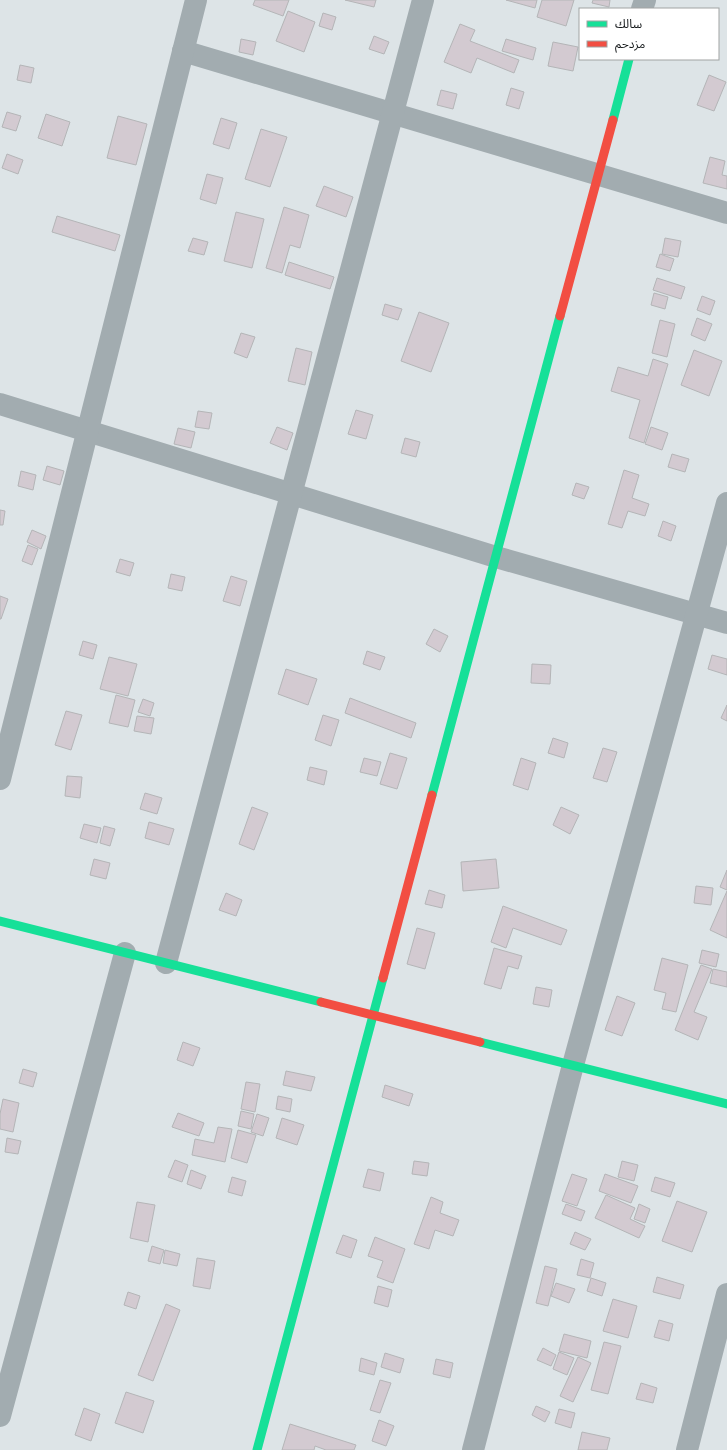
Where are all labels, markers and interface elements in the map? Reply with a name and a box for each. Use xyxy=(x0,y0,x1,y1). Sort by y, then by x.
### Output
legend xyxy=(579,8,719,60)
text: سالك xyxy=(615,15,642,32)
text: مزدحم xyxy=(615,35,645,53)

